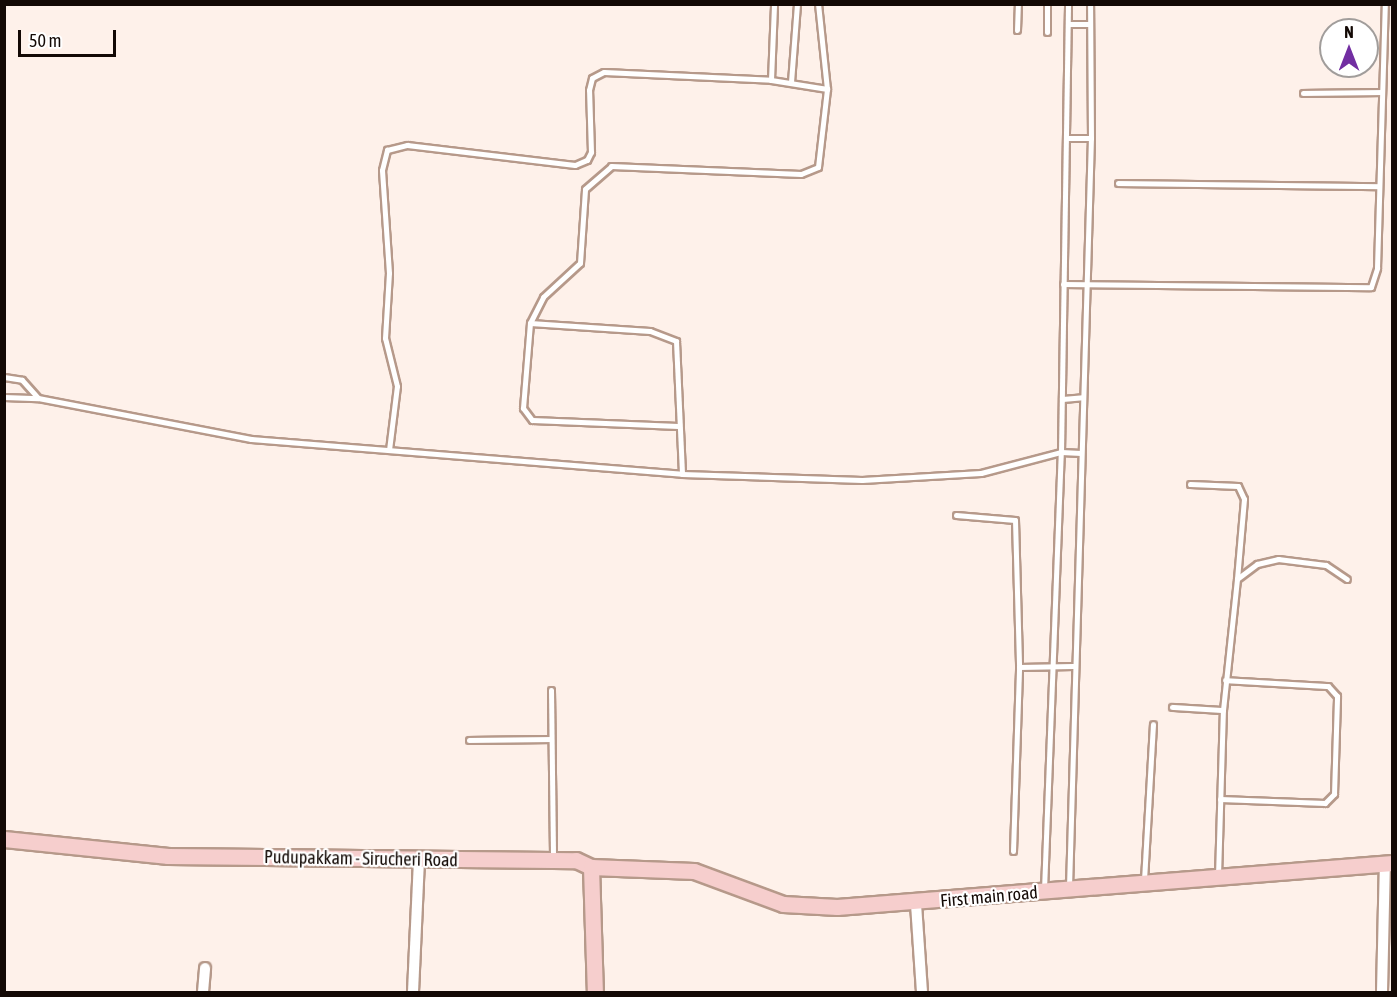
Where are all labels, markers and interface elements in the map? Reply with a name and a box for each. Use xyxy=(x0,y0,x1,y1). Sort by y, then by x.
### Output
scale bar xyxy=(21,18,118,56)
north arrow xyxy=(1319,18,1379,78)
text: N xyxy=(1344,23,1354,41)
text: 50 m xyxy=(29,30,61,51)
street label: Pudupakkam - Sirucheri Road xyxy=(264,847,458,871)
street label: First main road xyxy=(939,882,1039,912)

